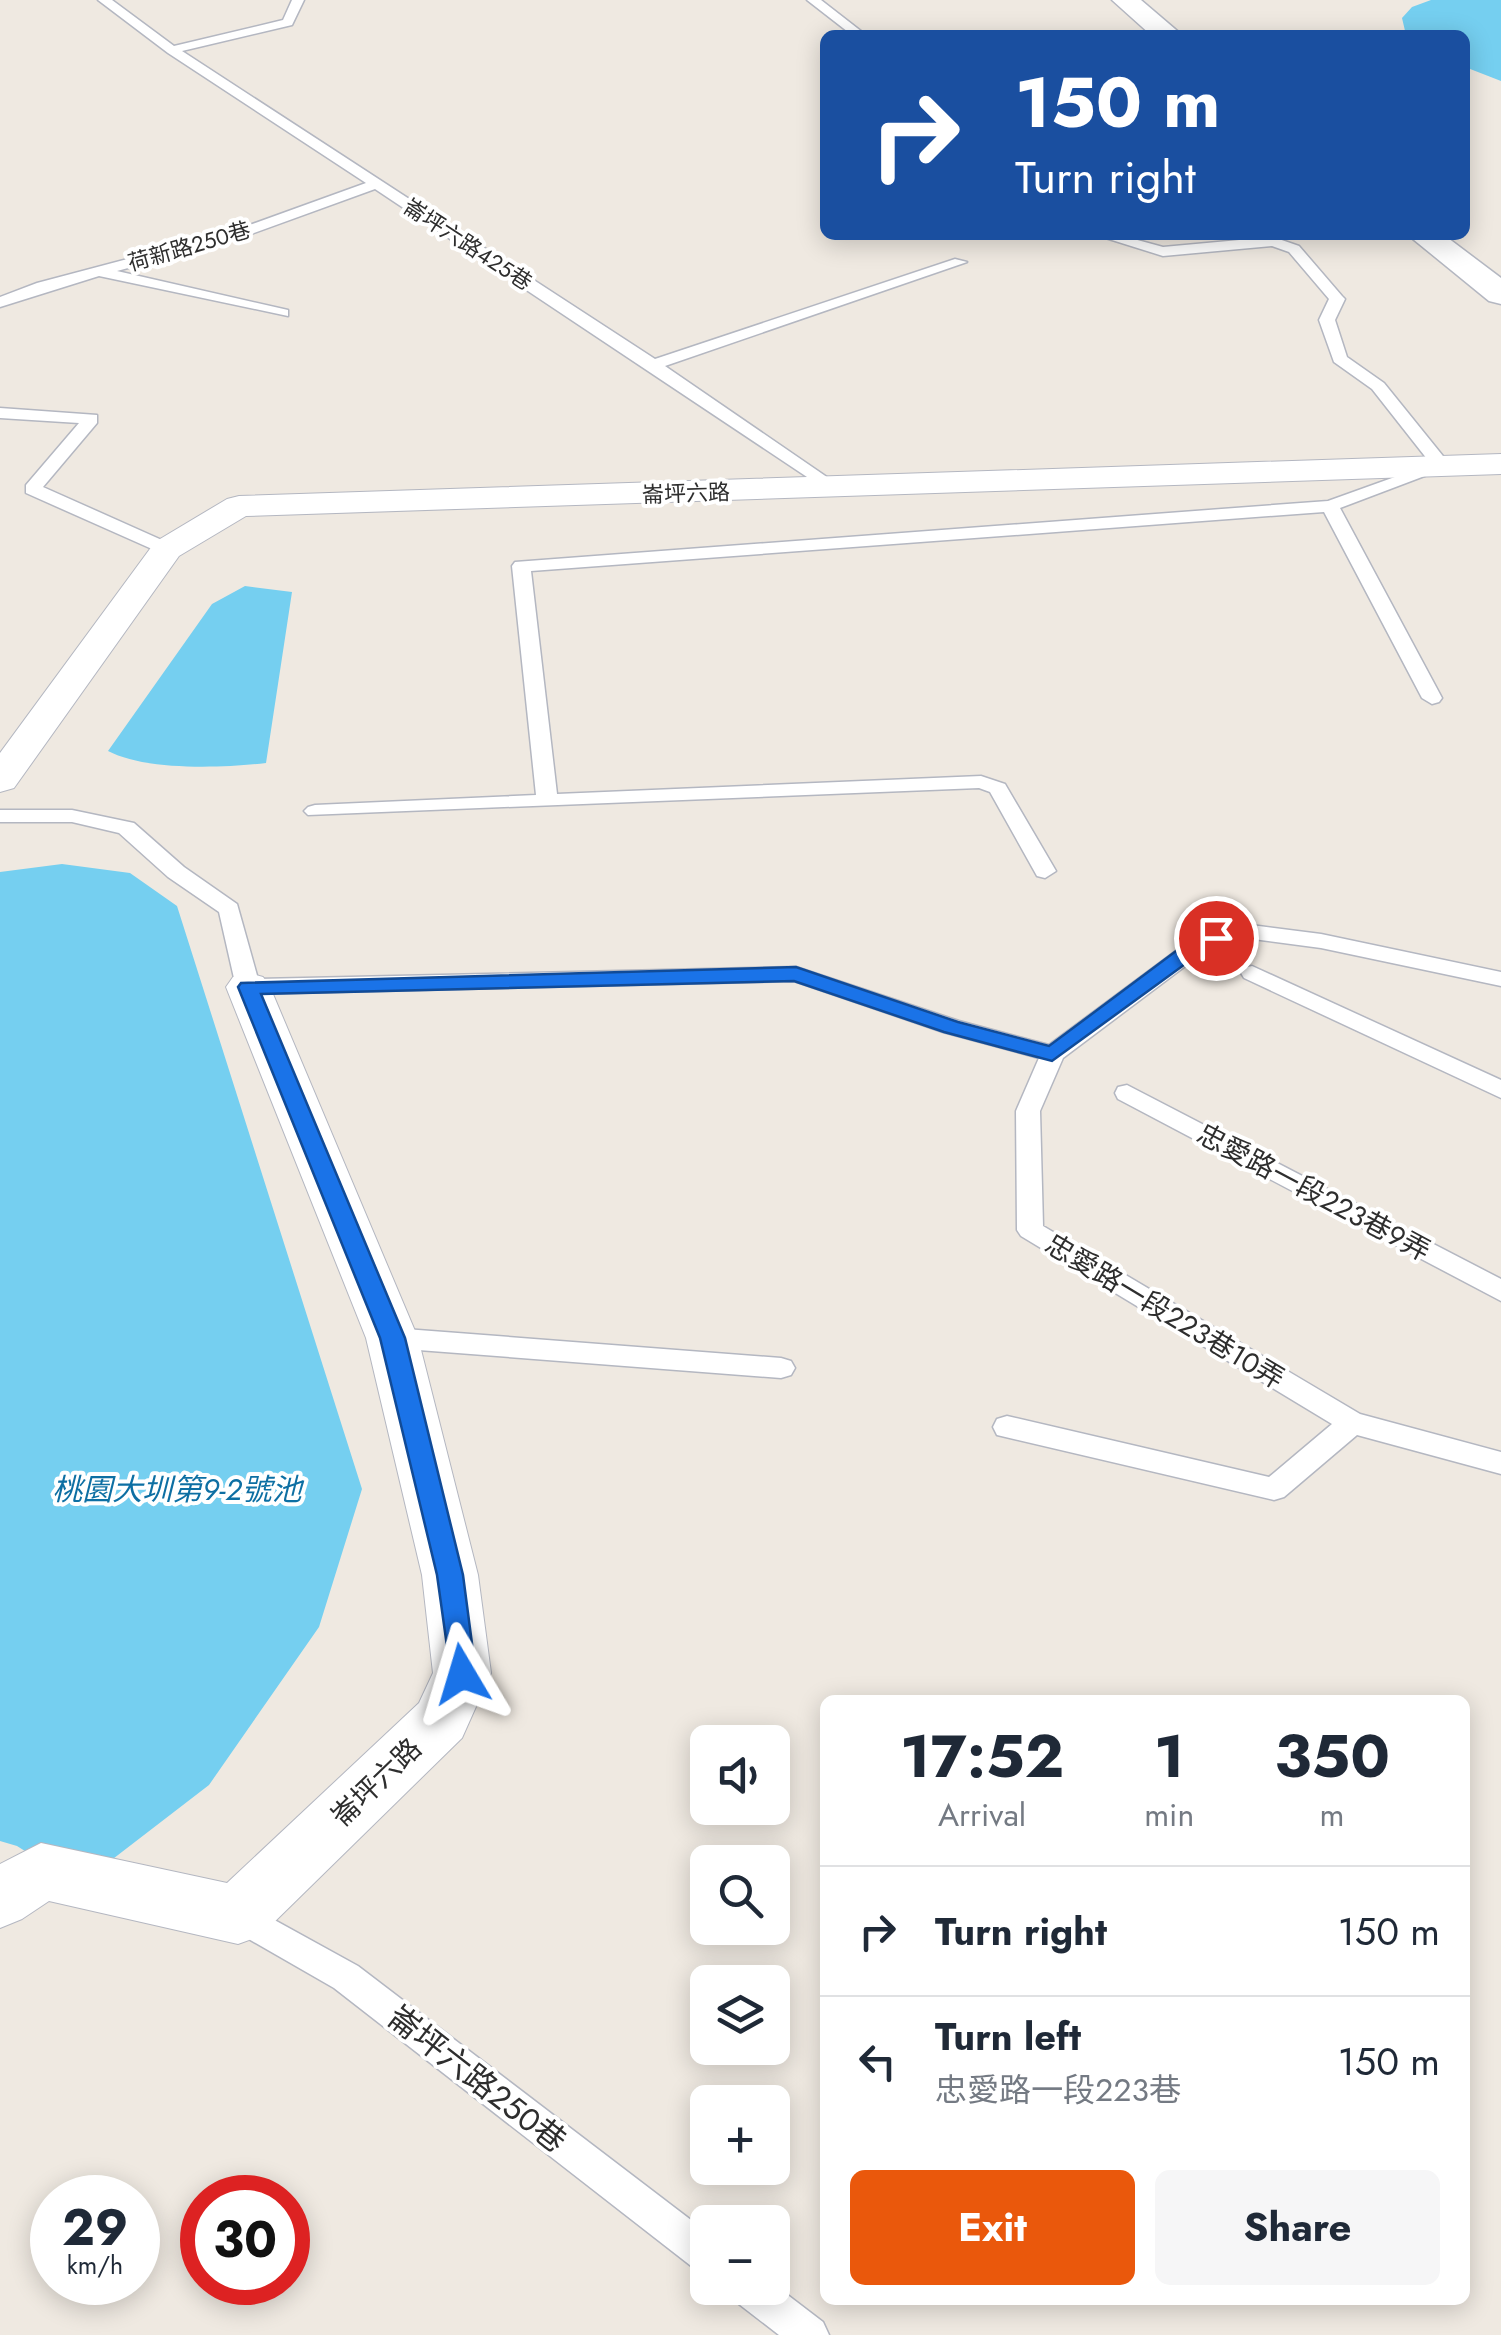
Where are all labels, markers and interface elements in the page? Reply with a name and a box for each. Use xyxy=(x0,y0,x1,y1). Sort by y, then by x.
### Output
text: 150 m xyxy=(1015,52,1221,153)
icon: right xyxy=(850,70,980,200)
text: Turn right xyxy=(1015,145,1196,210)
street label: 崙坪六路425巷 xyxy=(397,190,539,298)
street label: 荷新路250巷 xyxy=(124,213,254,279)
street label: 崙坪六路 xyxy=(641,475,731,511)
pin xyxy=(1174,896,1259,981)
icon: arrive xyxy=(1189,911,1244,966)
street label: 忠愛路一段223巷9弄 xyxy=(1190,1113,1438,1271)
street label: 忠愛路一段223巷10弄 xyxy=(1037,1224,1292,1399)
water label: 桃園大圳第9-2號池 xyxy=(52,1468,305,1511)
position arrow xyxy=(410,1622,514,1726)
text: 17:52 xyxy=(900,1713,1064,1800)
text: 1 xyxy=(1154,1713,1184,1800)
text: 350 xyxy=(1274,1713,1390,1800)
map controls xyxy=(690,1725,790,2305)
button: sound xyxy=(690,1725,790,1825)
street label: 崙坪六路 xyxy=(322,1729,431,1836)
text: Arrival xyxy=(938,1792,1026,1838)
text: min xyxy=(1144,1792,1194,1838)
text: m xyxy=(1320,1792,1345,1838)
button: search xyxy=(690,1845,790,1945)
icon: right xyxy=(850,1904,905,1959)
text: Turn right xyxy=(935,1904,1107,1959)
text: 150 m xyxy=(1338,1904,1440,1959)
button: layers xyxy=(690,1965,790,2065)
street label: 崙坪六路250巷 xyxy=(378,1995,576,2163)
text: Turn left xyxy=(935,2009,1081,2064)
icon: left xyxy=(850,2034,905,2089)
text: 150 m xyxy=(1338,2034,1440,2089)
text: 忠愛路一段223巷 xyxy=(935,2067,1181,2113)
button: + xyxy=(690,2085,790,2185)
button: Exit xyxy=(850,2170,1135,2285)
button: Share xyxy=(1155,2170,1440,2285)
speed limit sign: 30 xyxy=(180,2175,310,2305)
text: 29 xyxy=(62,2191,128,2264)
button: − xyxy=(690,2205,790,2305)
text: km/h xyxy=(67,2247,123,2283)

